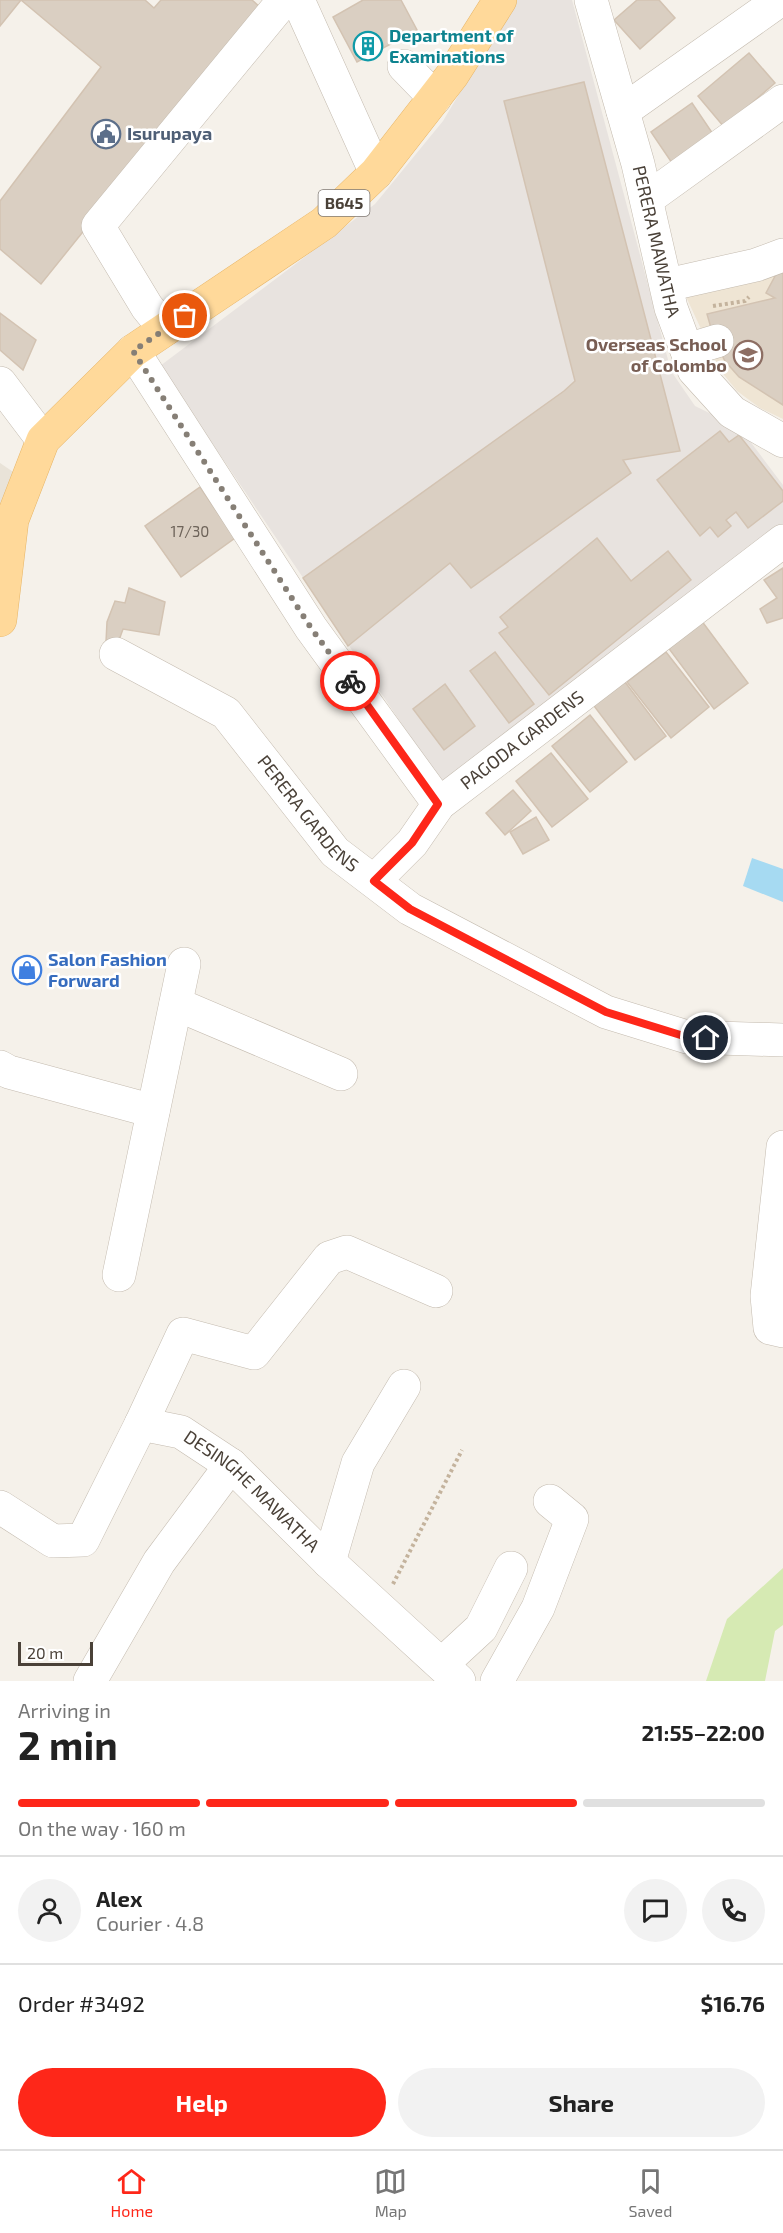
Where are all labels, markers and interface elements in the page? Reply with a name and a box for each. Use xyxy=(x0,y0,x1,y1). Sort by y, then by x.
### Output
place label: Department of Examinations xyxy=(389,24,514,67)
building icon: Department of Examinations xyxy=(352,30,384,62)
public building icon: Isurupaya xyxy=(90,118,122,150)
place label: Isurupaya xyxy=(127,122,212,144)
street label: PERERA MAWATHA xyxy=(629,163,686,321)
road number: B645 xyxy=(318,190,370,216)
pin xyxy=(159,290,210,341)
icon: bag xyxy=(168,299,201,332)
place label: Overseas School of Colombo xyxy=(586,333,727,376)
school or university icon: Overseas School of Colombo xyxy=(732,339,764,371)
house number: 17/30 xyxy=(171,522,209,540)
courier xyxy=(320,651,380,711)
icon: bike xyxy=(334,665,367,698)
street label: PAGODA GARDENS xyxy=(456,685,588,794)
street label: PERERA GARDENS xyxy=(253,750,364,876)
place label: Salon Fashion Forward xyxy=(48,948,167,991)
shop icon: Salon Fashion Forward xyxy=(11,954,43,986)
pin xyxy=(680,1012,731,1063)
icon: home xyxy=(689,1021,722,1054)
street label: DESINGHE MAWATHA xyxy=(180,1425,325,1557)
scale bar xyxy=(18,1639,93,1666)
text: 20 m xyxy=(27,1643,63,1662)
text: Arriving in xyxy=(18,1698,111,1722)
text: 21:55–22:00 xyxy=(641,1719,765,1745)
text: 2 min xyxy=(18,1721,118,1768)
text: On the way · 160 m xyxy=(18,1816,186,1840)
button: person xyxy=(18,1879,81,1942)
button: chat xyxy=(624,1879,687,1942)
button: phone xyxy=(702,1879,765,1942)
text: Alex xyxy=(96,1885,142,1911)
text: Courier · 4.8 xyxy=(96,1911,204,1935)
text: Order #3492 xyxy=(18,1990,145,2016)
text: $16.76 xyxy=(701,1990,765,2016)
button: Help xyxy=(18,2068,386,2137)
button: Share xyxy=(398,2068,765,2137)
tab: Home xyxy=(111,2165,153,2220)
tab: Map xyxy=(374,2165,407,2220)
tab: Saved xyxy=(628,2165,672,2220)

